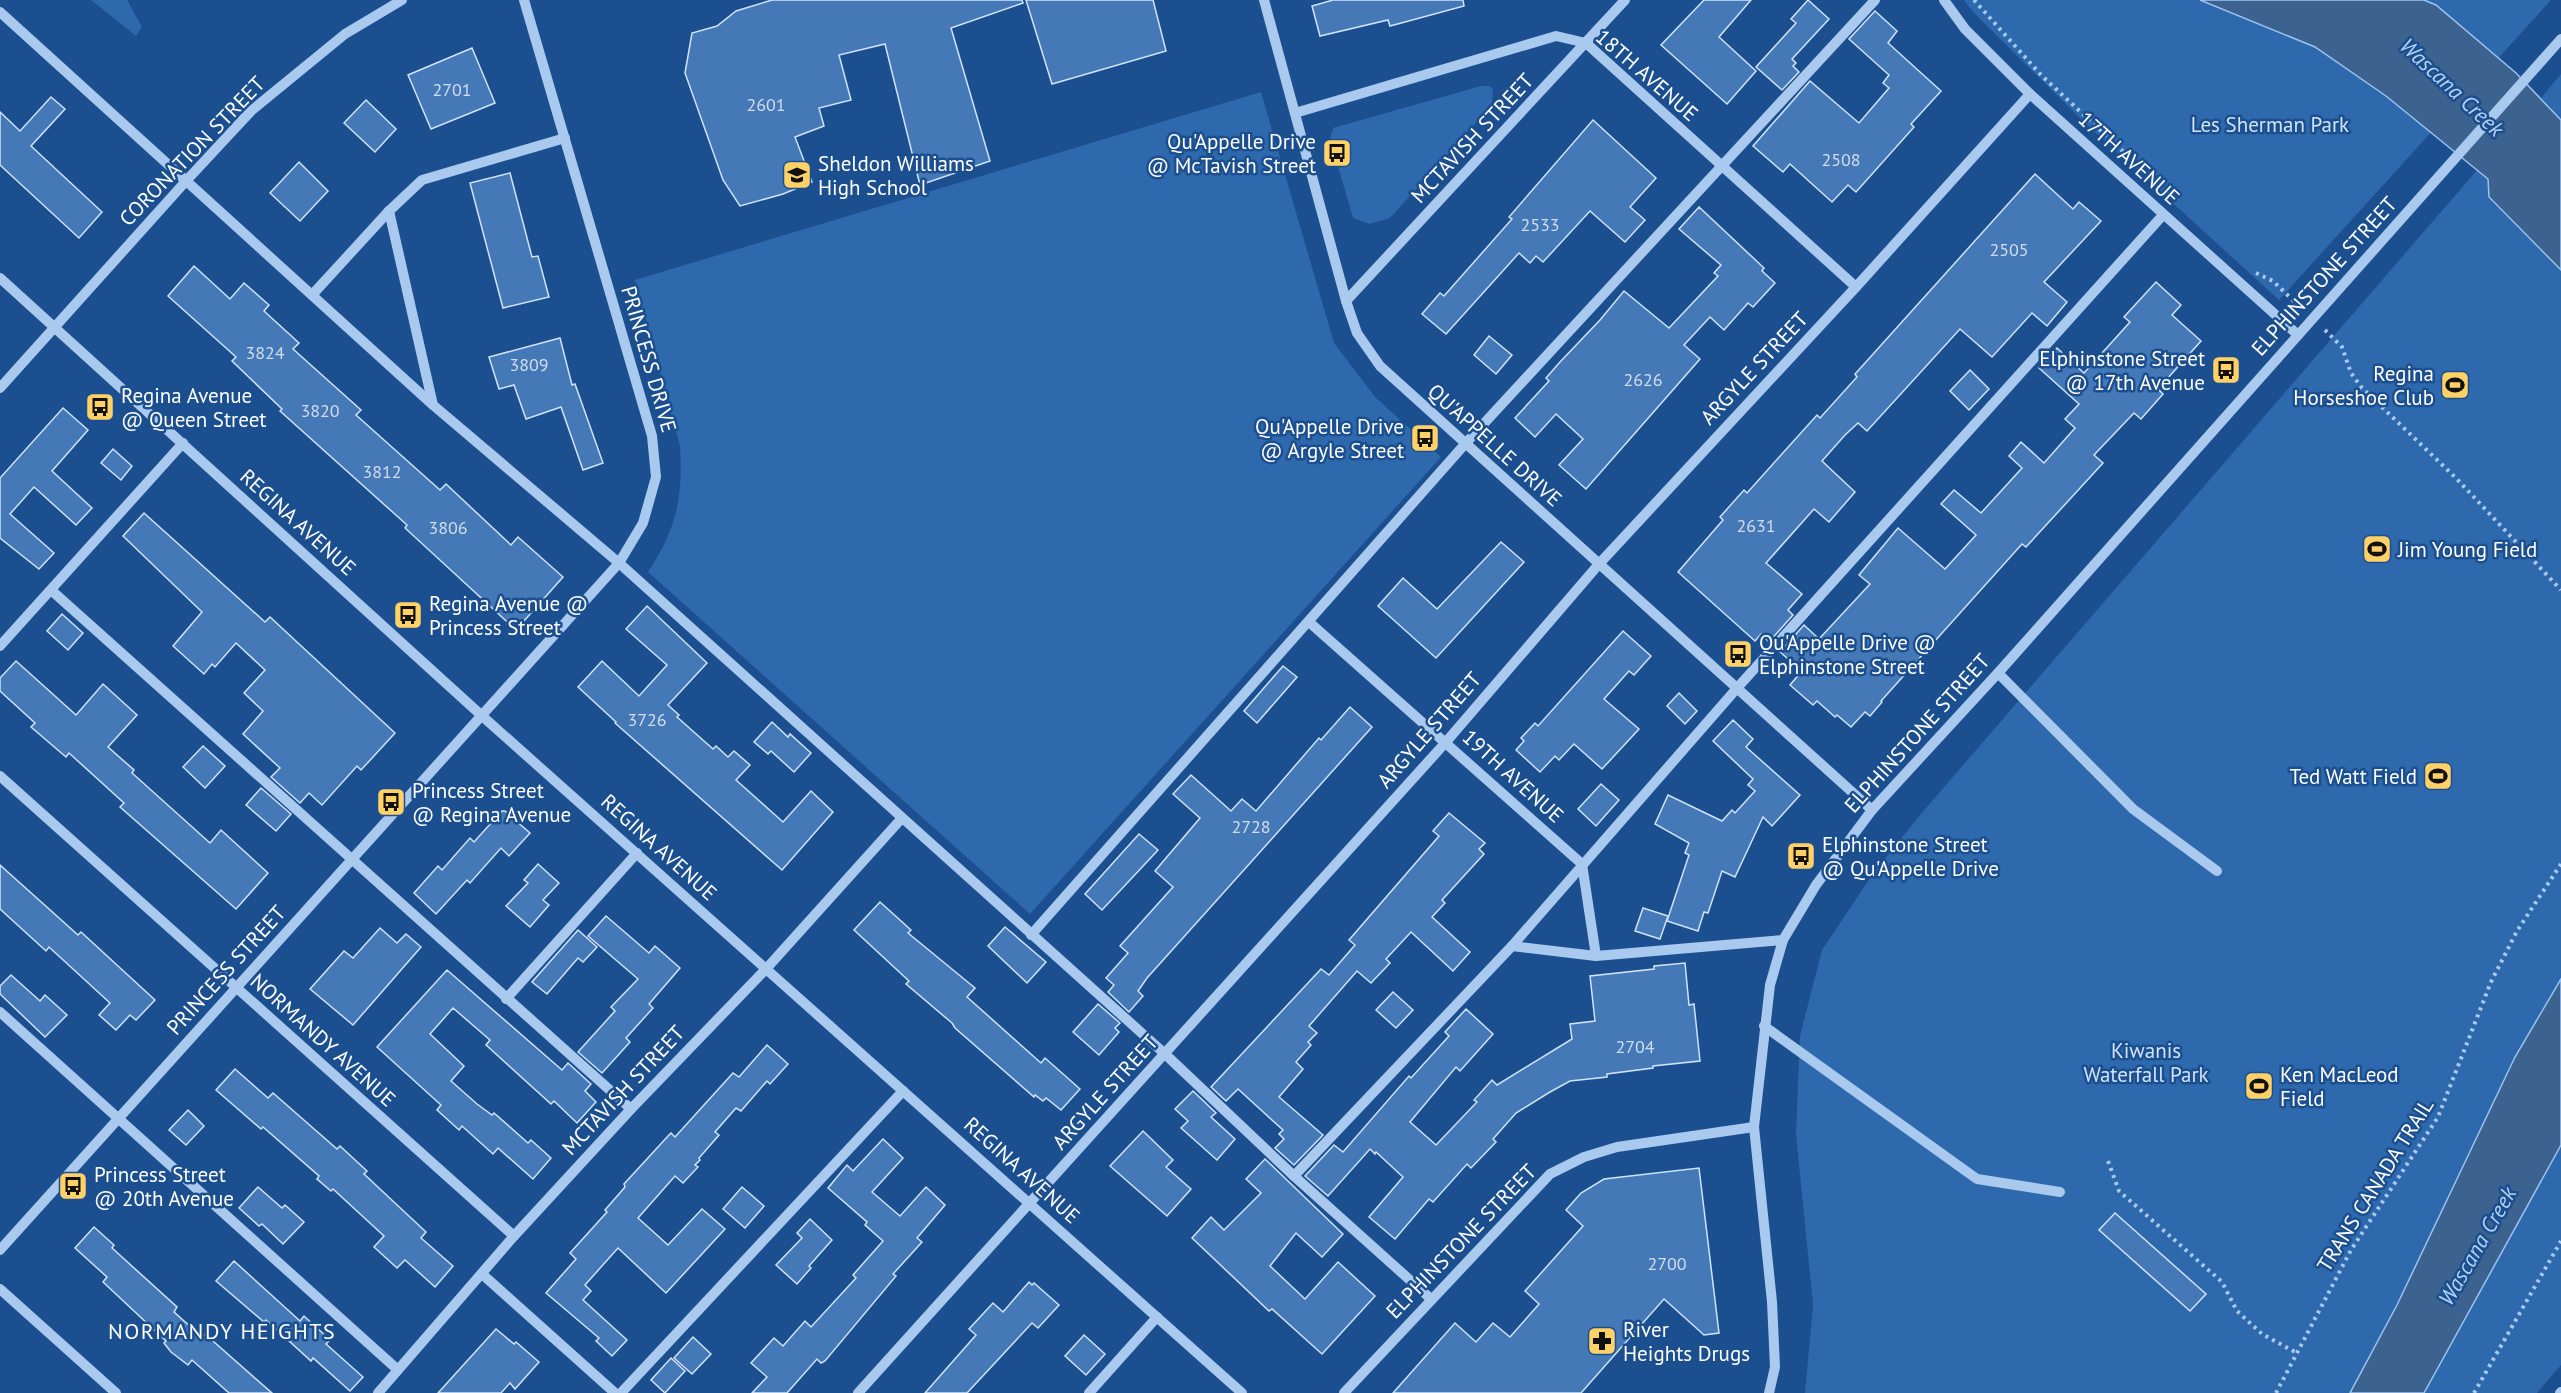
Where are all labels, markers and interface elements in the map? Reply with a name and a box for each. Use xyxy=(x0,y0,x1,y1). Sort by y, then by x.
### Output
street label: 18TH AVENUE xyxy=(1590,23,1704,127)
water label: Wascana Creek xyxy=(2394,32,2511,143)
street label: MCTAVISH STREET xyxy=(1405,67,1539,209)
street label: CORONATION STREET xyxy=(113,70,271,232)
house number: 2701 xyxy=(432,78,472,101)
house number: 2601 xyxy=(746,93,786,116)
street label: 17TH AVENUE xyxy=(2073,105,2185,211)
park label: Les Sherman Park xyxy=(2191,111,2349,138)
place label: Qu'Appelle Drive @ McTavish Street xyxy=(1147,128,1316,179)
bus stop icon: Qu'Appelle Drive @ McTavish Street xyxy=(1321,137,1353,169)
house number: 2508 xyxy=(1821,148,1861,171)
place label: Sheldon Williams High School xyxy=(818,150,974,201)
school or university icon: Sheldon Williams High School xyxy=(781,159,813,191)
street label: ELPHINSTONE STREET xyxy=(2245,191,2403,361)
house number: 2533 xyxy=(1520,213,1560,236)
house number: 2505 xyxy=(1989,238,2029,261)
street label: PRINCESS DRIVE xyxy=(615,283,683,435)
street label: ARGYLE STREET xyxy=(1694,305,1814,430)
house number: 3824 xyxy=(245,341,285,364)
place label: Elphinstone Street @ 17th Avenue xyxy=(2039,345,2205,396)
house number: 3809 xyxy=(509,353,549,376)
bus stop icon: Elphinstone Street @ 17th Avenue xyxy=(2210,354,2242,386)
place label: Regina Horseshoe Club xyxy=(2293,360,2434,411)
house number: 2626 xyxy=(1623,368,1663,391)
sports icon: Regina Horseshoe Club xyxy=(2439,369,2471,401)
street label: QU'APPELLE DRIVE xyxy=(1422,378,1568,512)
place label: Regina Avenue @ Queen Street xyxy=(121,382,266,433)
bus stop icon: Regina Avenue @ Queen Street xyxy=(84,391,116,423)
house number: 3820 xyxy=(300,399,340,422)
place label: Qu'Appelle Drive @ Argyle Street xyxy=(1255,413,1404,464)
bus stop icon: Qu'Appelle Drive @ Argyle Street xyxy=(1409,422,1441,454)
house number: 3812 xyxy=(362,460,402,483)
street label: REGINA AVENUE xyxy=(234,463,362,581)
house number: 2631 xyxy=(1736,514,1776,537)
house number: 3806 xyxy=(428,516,468,539)
sports icon: Jim Young Field xyxy=(2361,533,2393,565)
place label: Jim Young Field xyxy=(2397,536,2537,563)
place label: Regina Avenue @ Princess Street xyxy=(429,590,588,641)
bus stop icon: Regina Avenue @ Princess Street xyxy=(392,599,424,631)
place label: Qu'Appelle Drive @ Elphinstone Street xyxy=(1759,629,1936,680)
bus stop icon: Qu'Appelle Drive @ Elphinstone Street xyxy=(1722,638,1754,670)
street label: ELPHINSTONE STREET xyxy=(1838,648,1996,818)
street label: ARGYLE STREET xyxy=(1371,666,1487,794)
house number: 3726 xyxy=(627,708,667,731)
street label: 19TH AVENUE xyxy=(1457,723,1569,829)
sports icon: Ted Watt Field xyxy=(2422,760,2454,792)
place label: Ted Watt Field xyxy=(2289,763,2417,790)
place label: Princess Street @ Regina Avenue xyxy=(412,777,571,828)
bus stop icon: Princess Street @ Regina Avenue xyxy=(375,786,407,818)
street label: REGINA AVENUE xyxy=(595,788,723,906)
house number: 2728 xyxy=(1231,815,1271,838)
place label: Elphinstone Street @ Qu'Appelle Drive xyxy=(1822,831,1999,882)
bus stop icon: Elphinstone Street @ Qu'Appelle Drive xyxy=(1785,840,1817,872)
street label: PRINCESS STREET xyxy=(161,899,291,1040)
street label: NORMANDY AVENUE xyxy=(245,968,401,1112)
street label: MCTAVISH STREET xyxy=(556,1019,690,1161)
street label: ARGYLE STREET xyxy=(1046,1029,1164,1155)
house number: 2704 xyxy=(1615,1035,1655,1058)
park label: Kiwanis Waterfall Park xyxy=(2083,1037,2209,1088)
place label: Ken MacLeod Field xyxy=(2280,1061,2399,1112)
sports icon: Ken MacLeod Field xyxy=(2243,1070,2275,1102)
street label: TRANS CANADA TRAIL xyxy=(2311,1093,2439,1277)
street label: REGINA AVENUE xyxy=(958,1111,1086,1229)
street label: ELPHINSTONE STREET xyxy=(1380,1158,1542,1324)
place label: Princess Street @ 20th Avenue xyxy=(94,1161,234,1212)
bus stop icon: Princess Street @ 20th Avenue xyxy=(57,1170,89,1202)
water label: Wascana Creek xyxy=(2432,1181,2523,1310)
house number: 2700 xyxy=(1647,1252,1687,1275)
place label: River Heights Drugs xyxy=(1623,1316,1750,1367)
district label: NORMANDY HEIGHTS xyxy=(108,1317,336,1345)
pharmacy icon: River Heights Drugs xyxy=(1586,1325,1618,1357)

